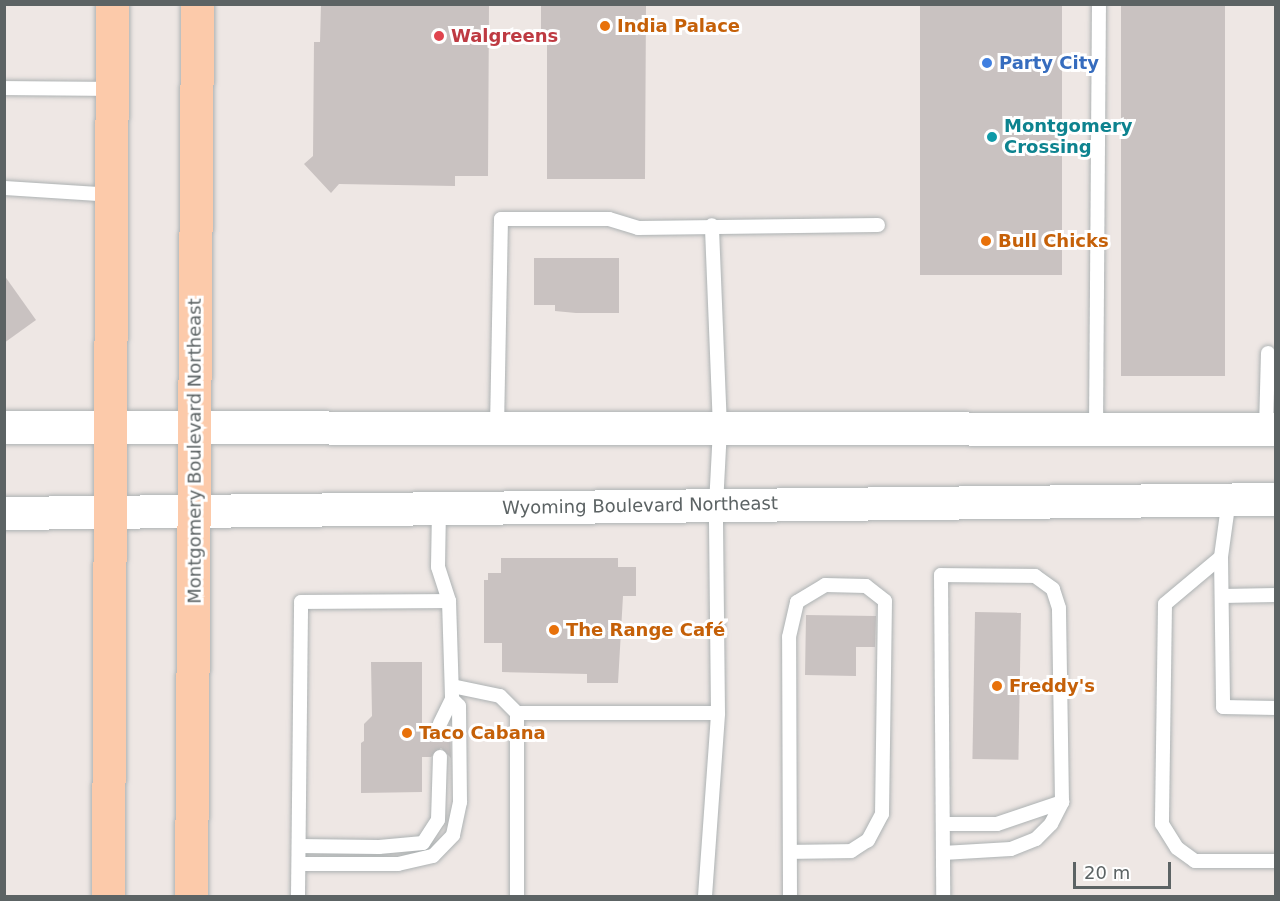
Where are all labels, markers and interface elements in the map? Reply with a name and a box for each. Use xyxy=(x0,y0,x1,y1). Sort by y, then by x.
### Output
place label: India Palace xyxy=(617,15,740,37)
marker: India Palace xyxy=(598,19,612,33)
place label: Walgreens xyxy=(451,25,558,47)
marker: Walgreens xyxy=(432,29,446,43)
place label: Party City xyxy=(999,52,1099,74)
marker: Party City xyxy=(980,56,994,70)
place label: Montgomery Crossing xyxy=(1004,116,1133,158)
marker: Montgomery Crossing xyxy=(985,130,999,144)
place label: Bull Chicks xyxy=(998,230,1109,252)
marker: Bull Chicks xyxy=(979,234,993,248)
street label: Montgomery Boulevard Northeast xyxy=(184,298,206,604)
street label: Wyoming Boulevard Northeast xyxy=(502,493,778,519)
place label: The Range Café xyxy=(566,619,725,641)
marker: The Range Café xyxy=(547,623,561,637)
place label: Freddy's xyxy=(1009,675,1095,697)
marker: Freddy's xyxy=(990,679,1004,693)
place label: Taco Cabana xyxy=(419,722,546,744)
marker: Taco Cabana xyxy=(400,726,414,740)
scale bar xyxy=(1076,850,1174,888)
text: 20 m xyxy=(1084,862,1130,883)

